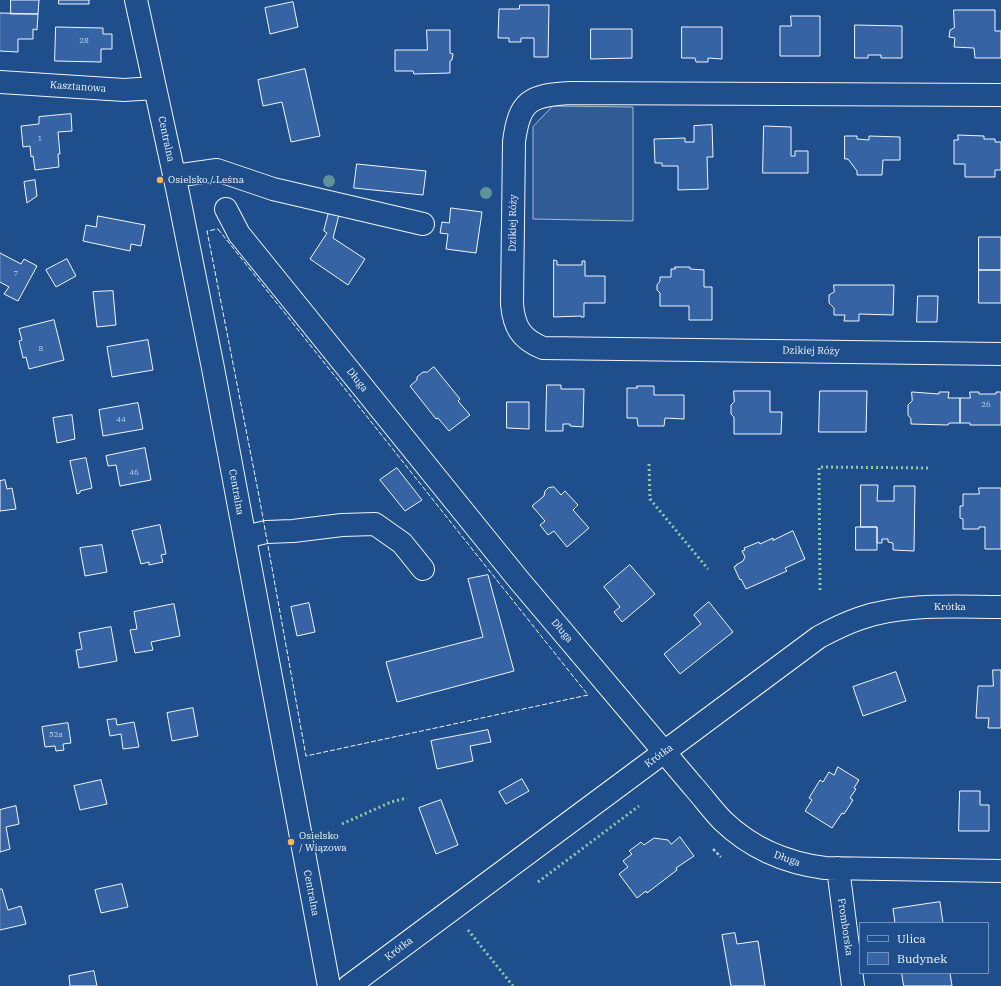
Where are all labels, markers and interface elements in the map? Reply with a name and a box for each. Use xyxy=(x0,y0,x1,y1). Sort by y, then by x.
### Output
house number: 28 xyxy=(79,36,89,46)
street label: Kasztanowa xyxy=(50,79,106,95)
street label: Centralna xyxy=(155,115,177,163)
house number: 1 xyxy=(38,134,42,144)
place label: Osielsko / Leśna xyxy=(168,174,244,186)
marker: Osielsko / Leśna xyxy=(155,175,165,185)
street label: Dzikiej Róży xyxy=(506,194,520,252)
house number: 7 xyxy=(14,269,18,279)
house number: 8 xyxy=(39,344,43,354)
street label: Dzikiej Róży xyxy=(782,344,840,358)
street label: Długa xyxy=(344,366,370,394)
house number: 26 xyxy=(981,400,991,410)
house number: 44 xyxy=(116,415,126,425)
house number: 46 xyxy=(129,468,139,478)
street label: Centralna xyxy=(226,468,246,516)
street label: Krótka xyxy=(934,601,966,613)
street label: Długa xyxy=(549,617,575,645)
house number: 52a xyxy=(49,730,63,740)
street label: Krótka xyxy=(643,742,675,770)
place label: Osielsko / Wiązowa xyxy=(299,830,347,854)
marker: Osielsko / Wiązowa xyxy=(286,837,296,847)
street label: Długa xyxy=(772,849,802,869)
street label: Centralna xyxy=(301,869,321,917)
street label: Fromborska xyxy=(835,897,855,957)
legend xyxy=(859,922,989,974)
text: Ulica xyxy=(897,931,926,946)
street label: Krótka xyxy=(383,935,415,963)
text: Budynek xyxy=(897,951,947,966)

